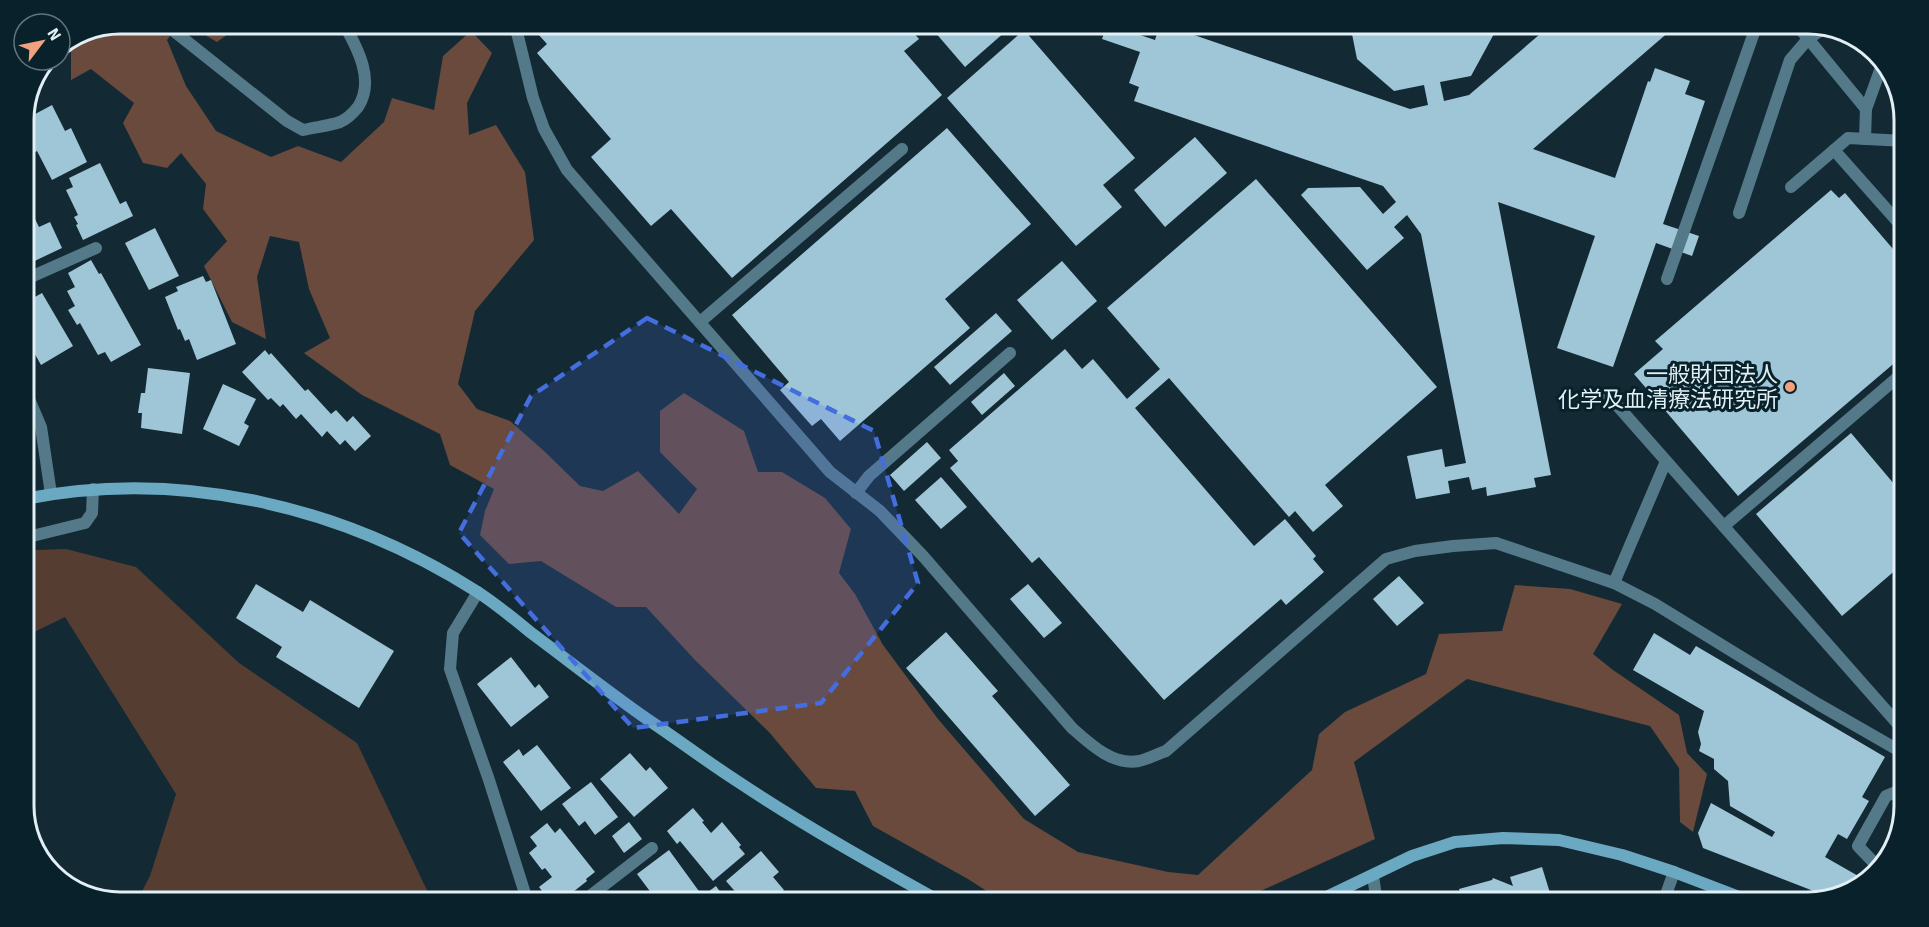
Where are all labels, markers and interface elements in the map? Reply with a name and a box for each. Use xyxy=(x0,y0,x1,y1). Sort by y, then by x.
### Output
north arrow xyxy=(12,12,72,72)
text: N xyxy=(42,25,65,45)
place label: 一般財団法人 化学及血清療法研究所 xyxy=(1558,361,1778,413)
marker: 一般財団法人 化学及血清療法研究所 xyxy=(1783,380,1797,394)

